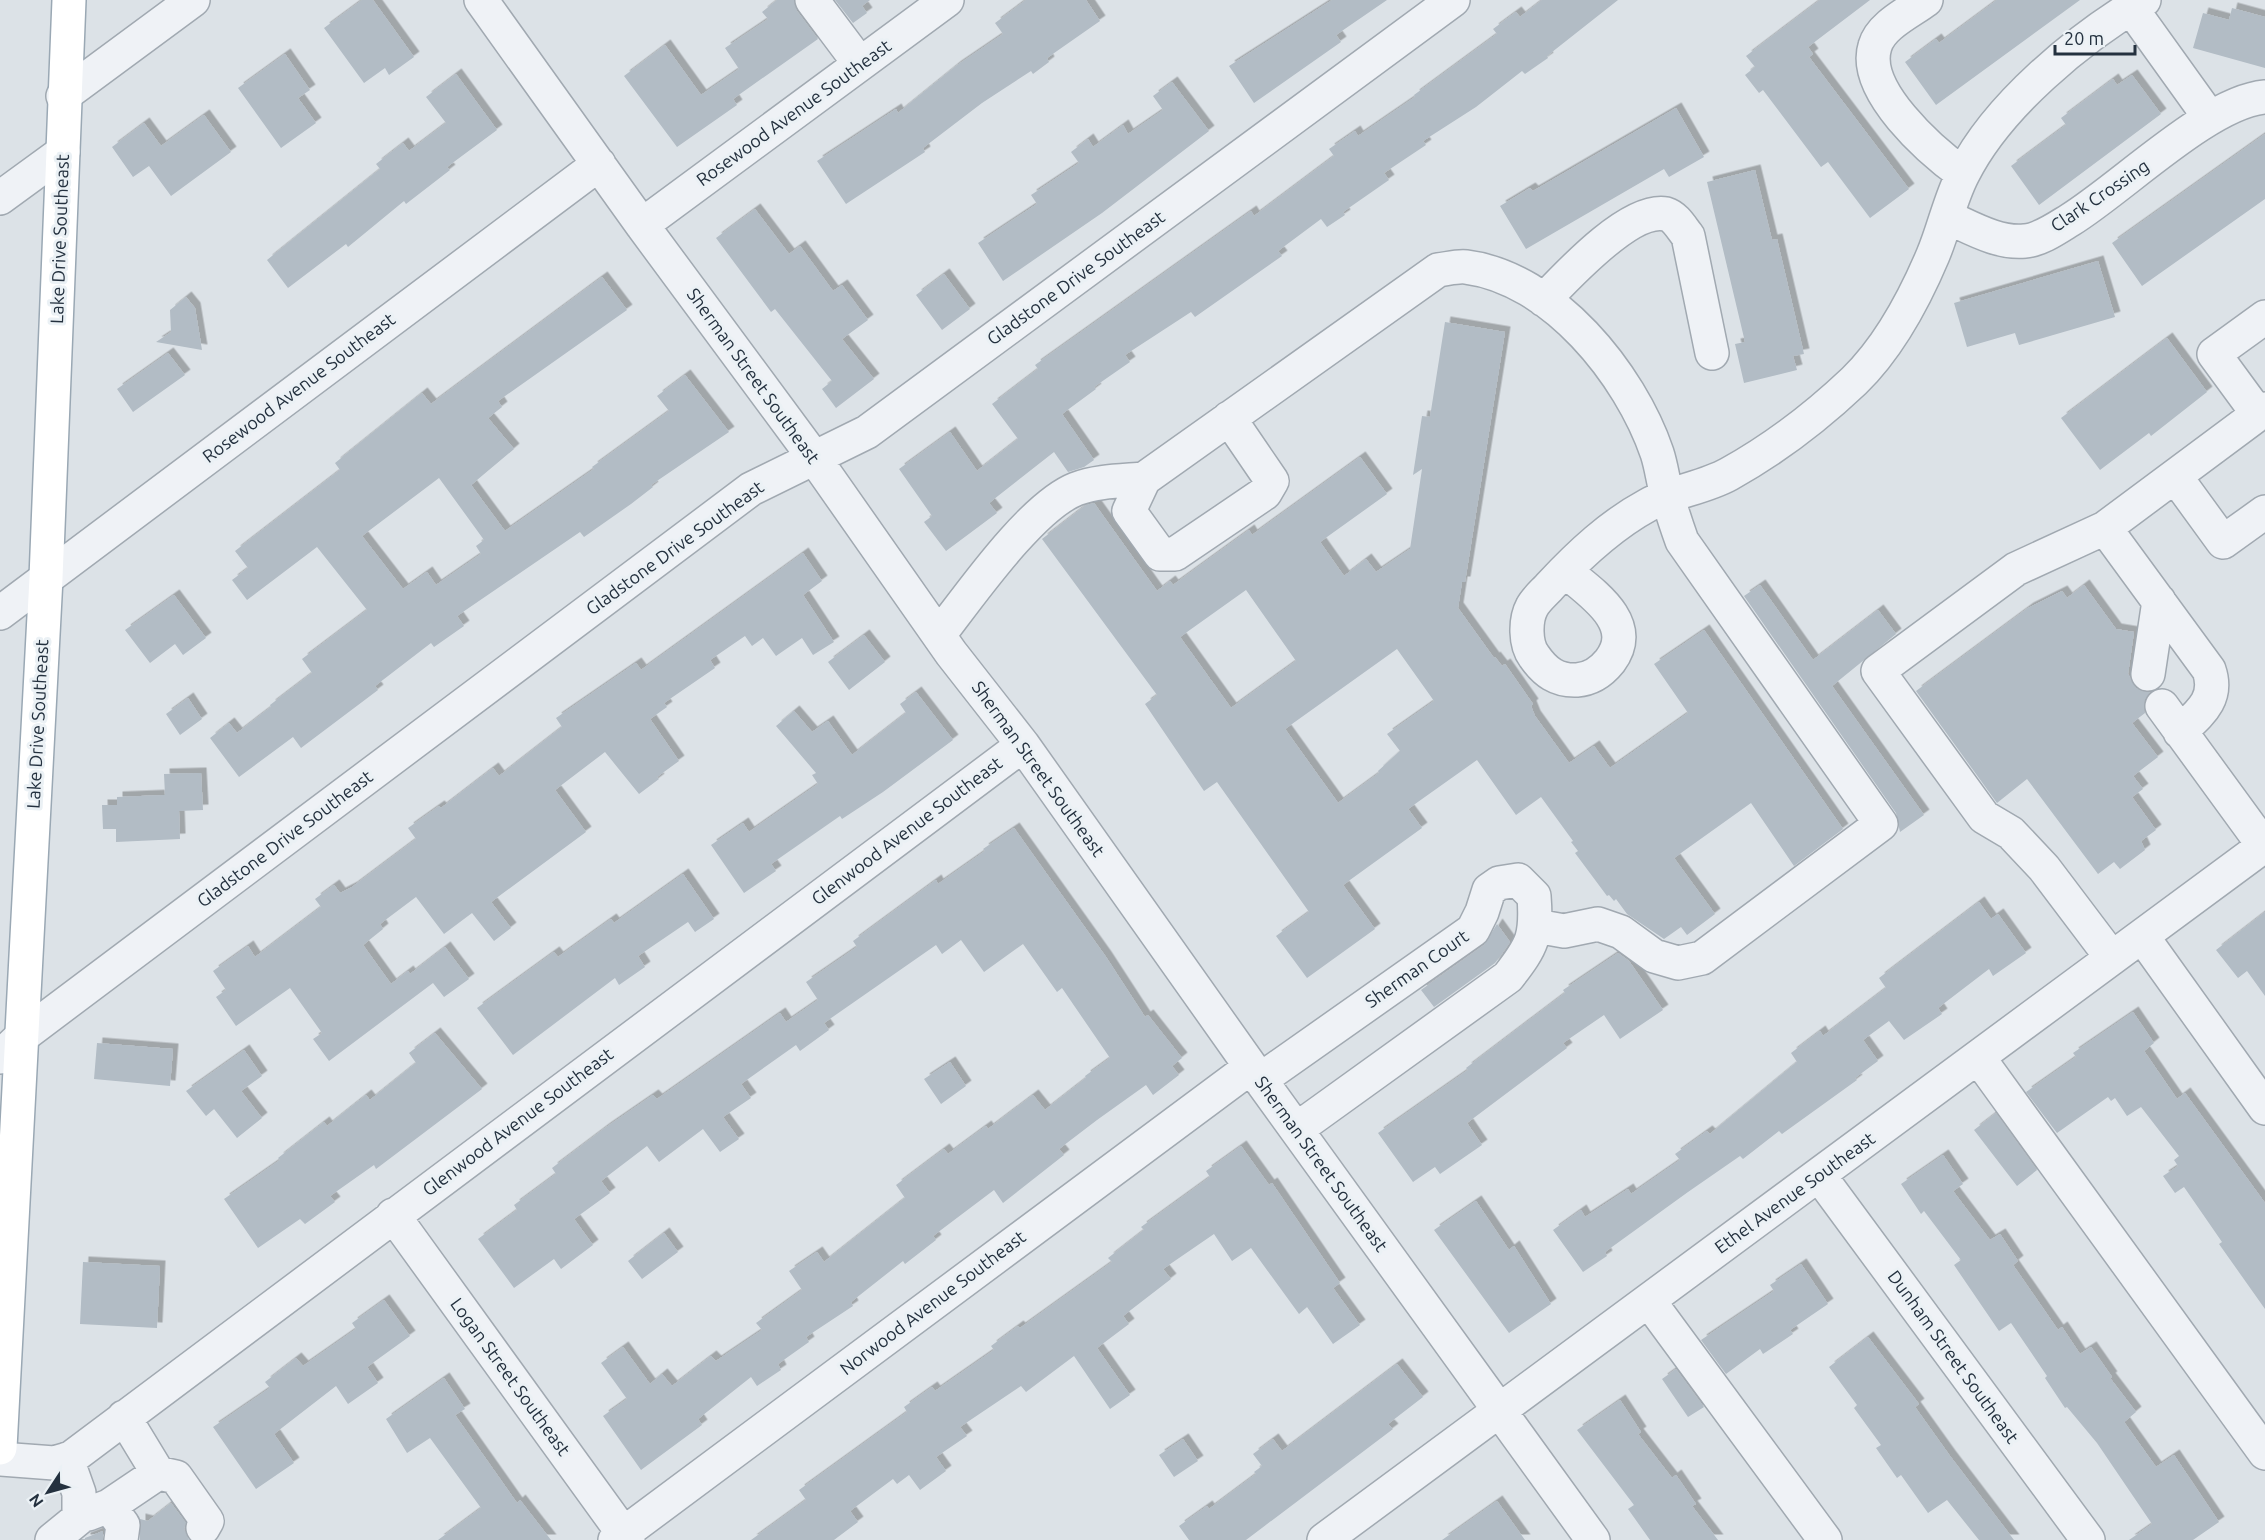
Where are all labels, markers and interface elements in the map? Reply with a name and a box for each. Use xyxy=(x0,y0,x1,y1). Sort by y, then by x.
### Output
scale bar xyxy=(2055,18,2134,56)
text: 20 m xyxy=(2064,28,2104,48)
street label: Rosewood Avenue Southeast xyxy=(692,35,895,190)
street label: Lake Drive Southeast xyxy=(46,154,72,324)
street label: Clark Crossing xyxy=(2047,155,2152,235)
street label: Gladstone Drive Southeast xyxy=(983,206,1168,348)
street label: Sherman Street Southeast xyxy=(684,284,824,467)
street label: Rosewood Avenue Southeast xyxy=(198,308,398,466)
street label: Gladstone Drive Southeast xyxy=(582,476,767,618)
street label: Lake Drive Southeast xyxy=(23,639,51,809)
street label: Sherman Street Southeast xyxy=(969,677,1109,860)
street label: Glenwood Avenue Southeast xyxy=(807,752,1005,908)
street label: Gladstone Drive Southeast xyxy=(193,766,376,911)
street label: Sherman Court xyxy=(1361,925,1472,1011)
street label: Glenwood Avenue Southeast xyxy=(418,1043,616,1199)
street label: Sherman Street Southeast xyxy=(1252,1072,1392,1255)
street label: Ethel Avenue Southeast xyxy=(1711,1127,1878,1257)
street label: Norwood Avenue Southeast xyxy=(836,1226,1029,1378)
street label: Dunham Street Southeast xyxy=(1884,1266,2023,1447)
street label: Logan Street Southeast xyxy=(447,1294,575,1459)
north arrow xyxy=(18,1462,78,1522)
text: N xyxy=(25,1491,47,1511)

